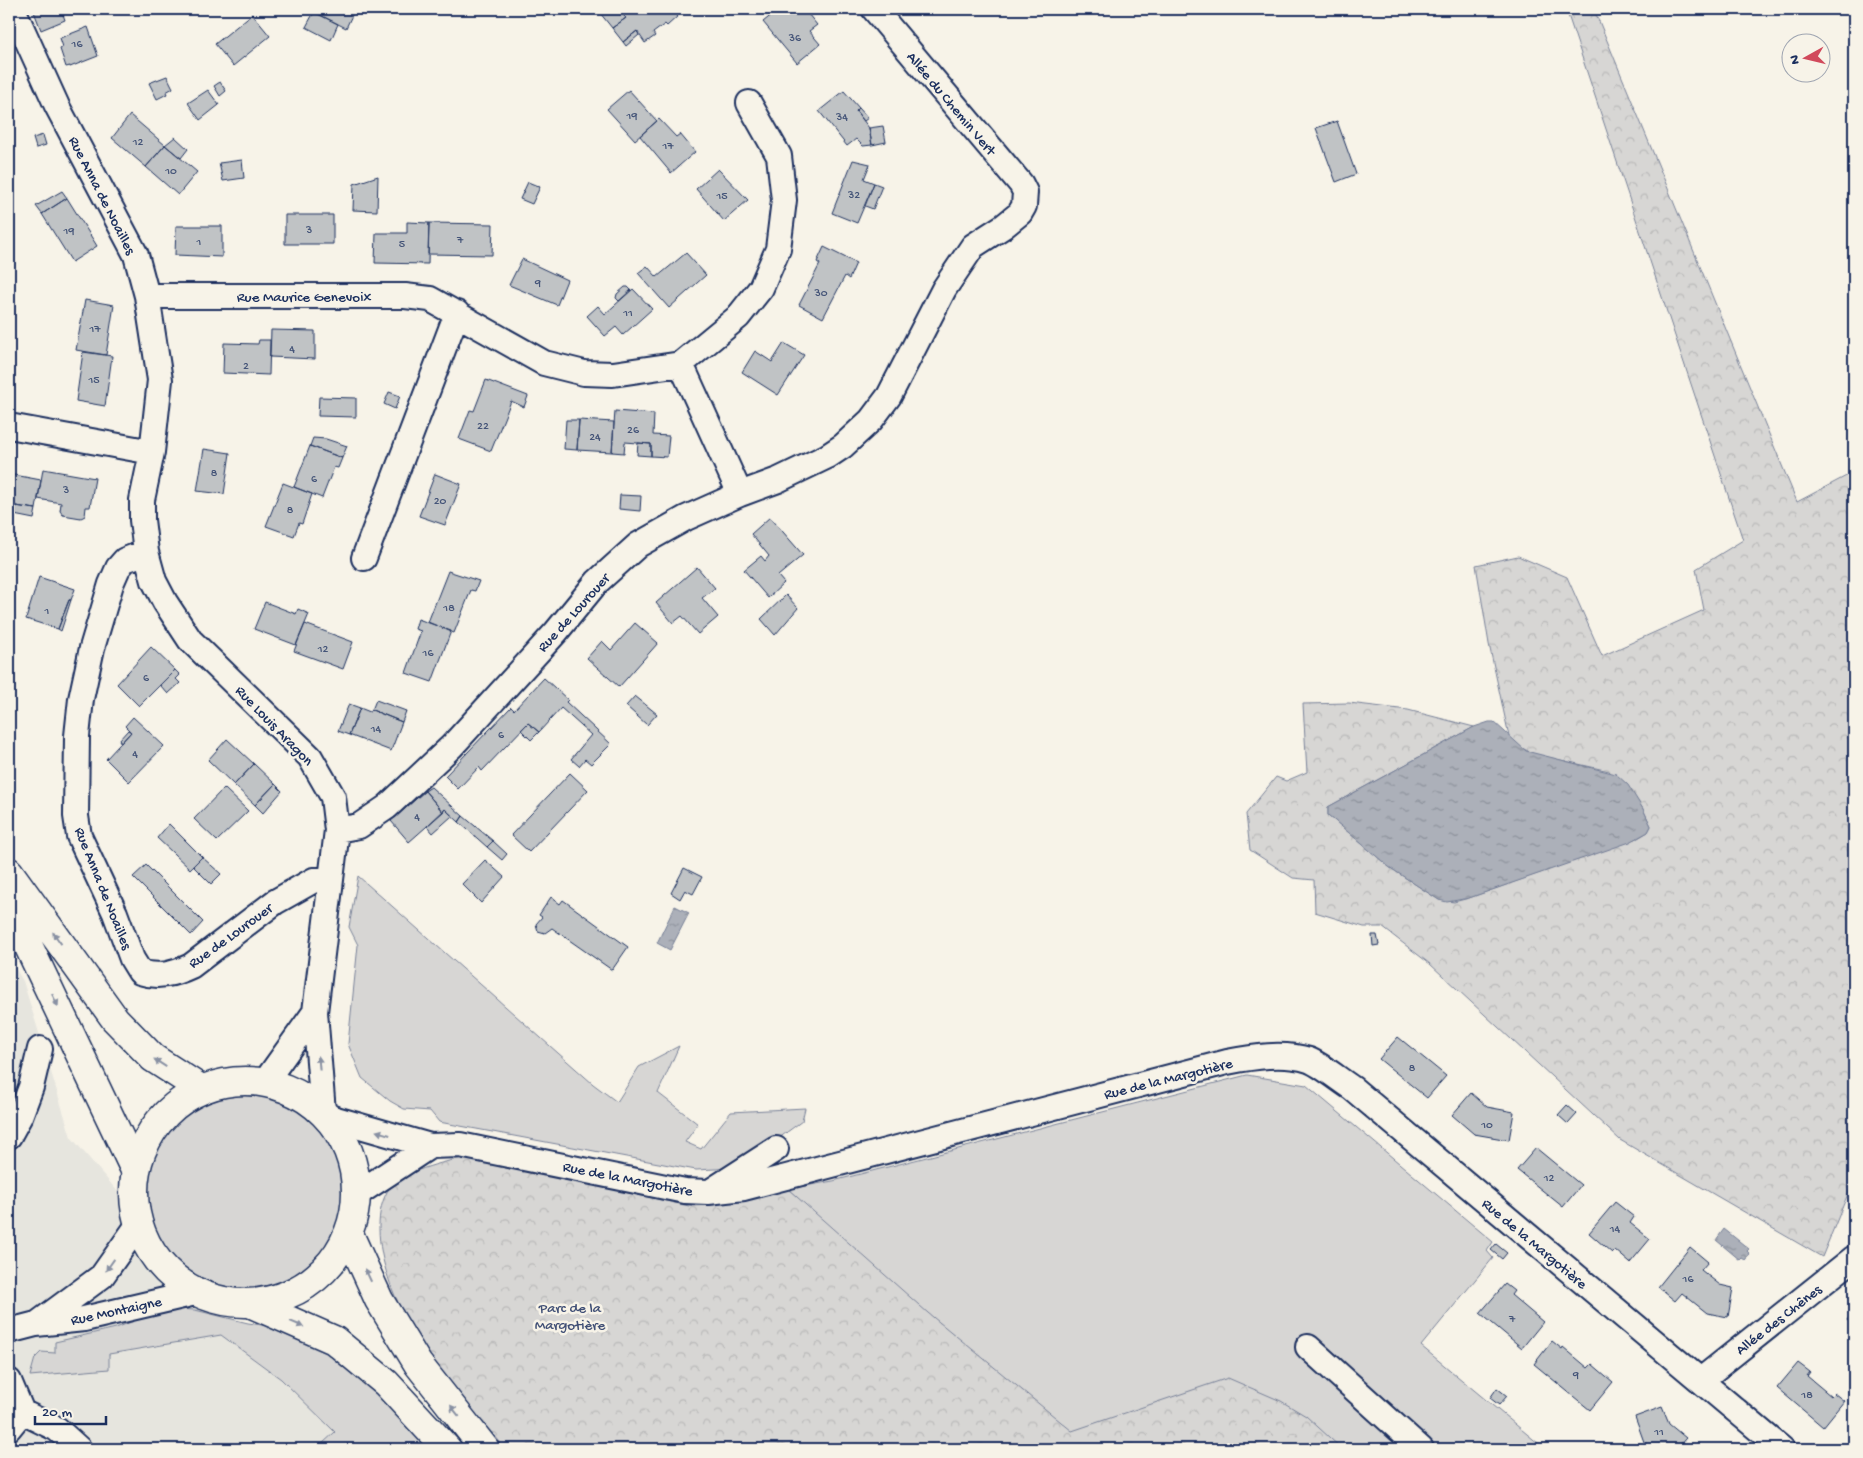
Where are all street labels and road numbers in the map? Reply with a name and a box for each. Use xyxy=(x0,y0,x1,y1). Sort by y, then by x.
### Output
street label: Allée du Chemin Vert xyxy=(902,49,1000,161)
street label: Rue Anna de Noailles xyxy=(64,134,139,258)
street label: Rue Maurice Genevoix xyxy=(237,289,371,307)
street label: Rue de Lourouer xyxy=(534,569,616,656)
street label: Rue Louis Aragon xyxy=(231,682,316,770)
street label: Rue Anna de Noailles xyxy=(69,825,135,953)
street label: Rue de Lourouer xyxy=(186,899,278,973)
street label: Rue de la Margotière xyxy=(1102,1055,1235,1105)
street label: Rue de la Margotière xyxy=(561,1159,694,1201)
street label: Rue de la Margotière xyxy=(1477,1195,1590,1294)
street label: Allée des Chênes xyxy=(1733,1281,1826,1360)
street label: Rue Montaigne xyxy=(69,1293,164,1330)

